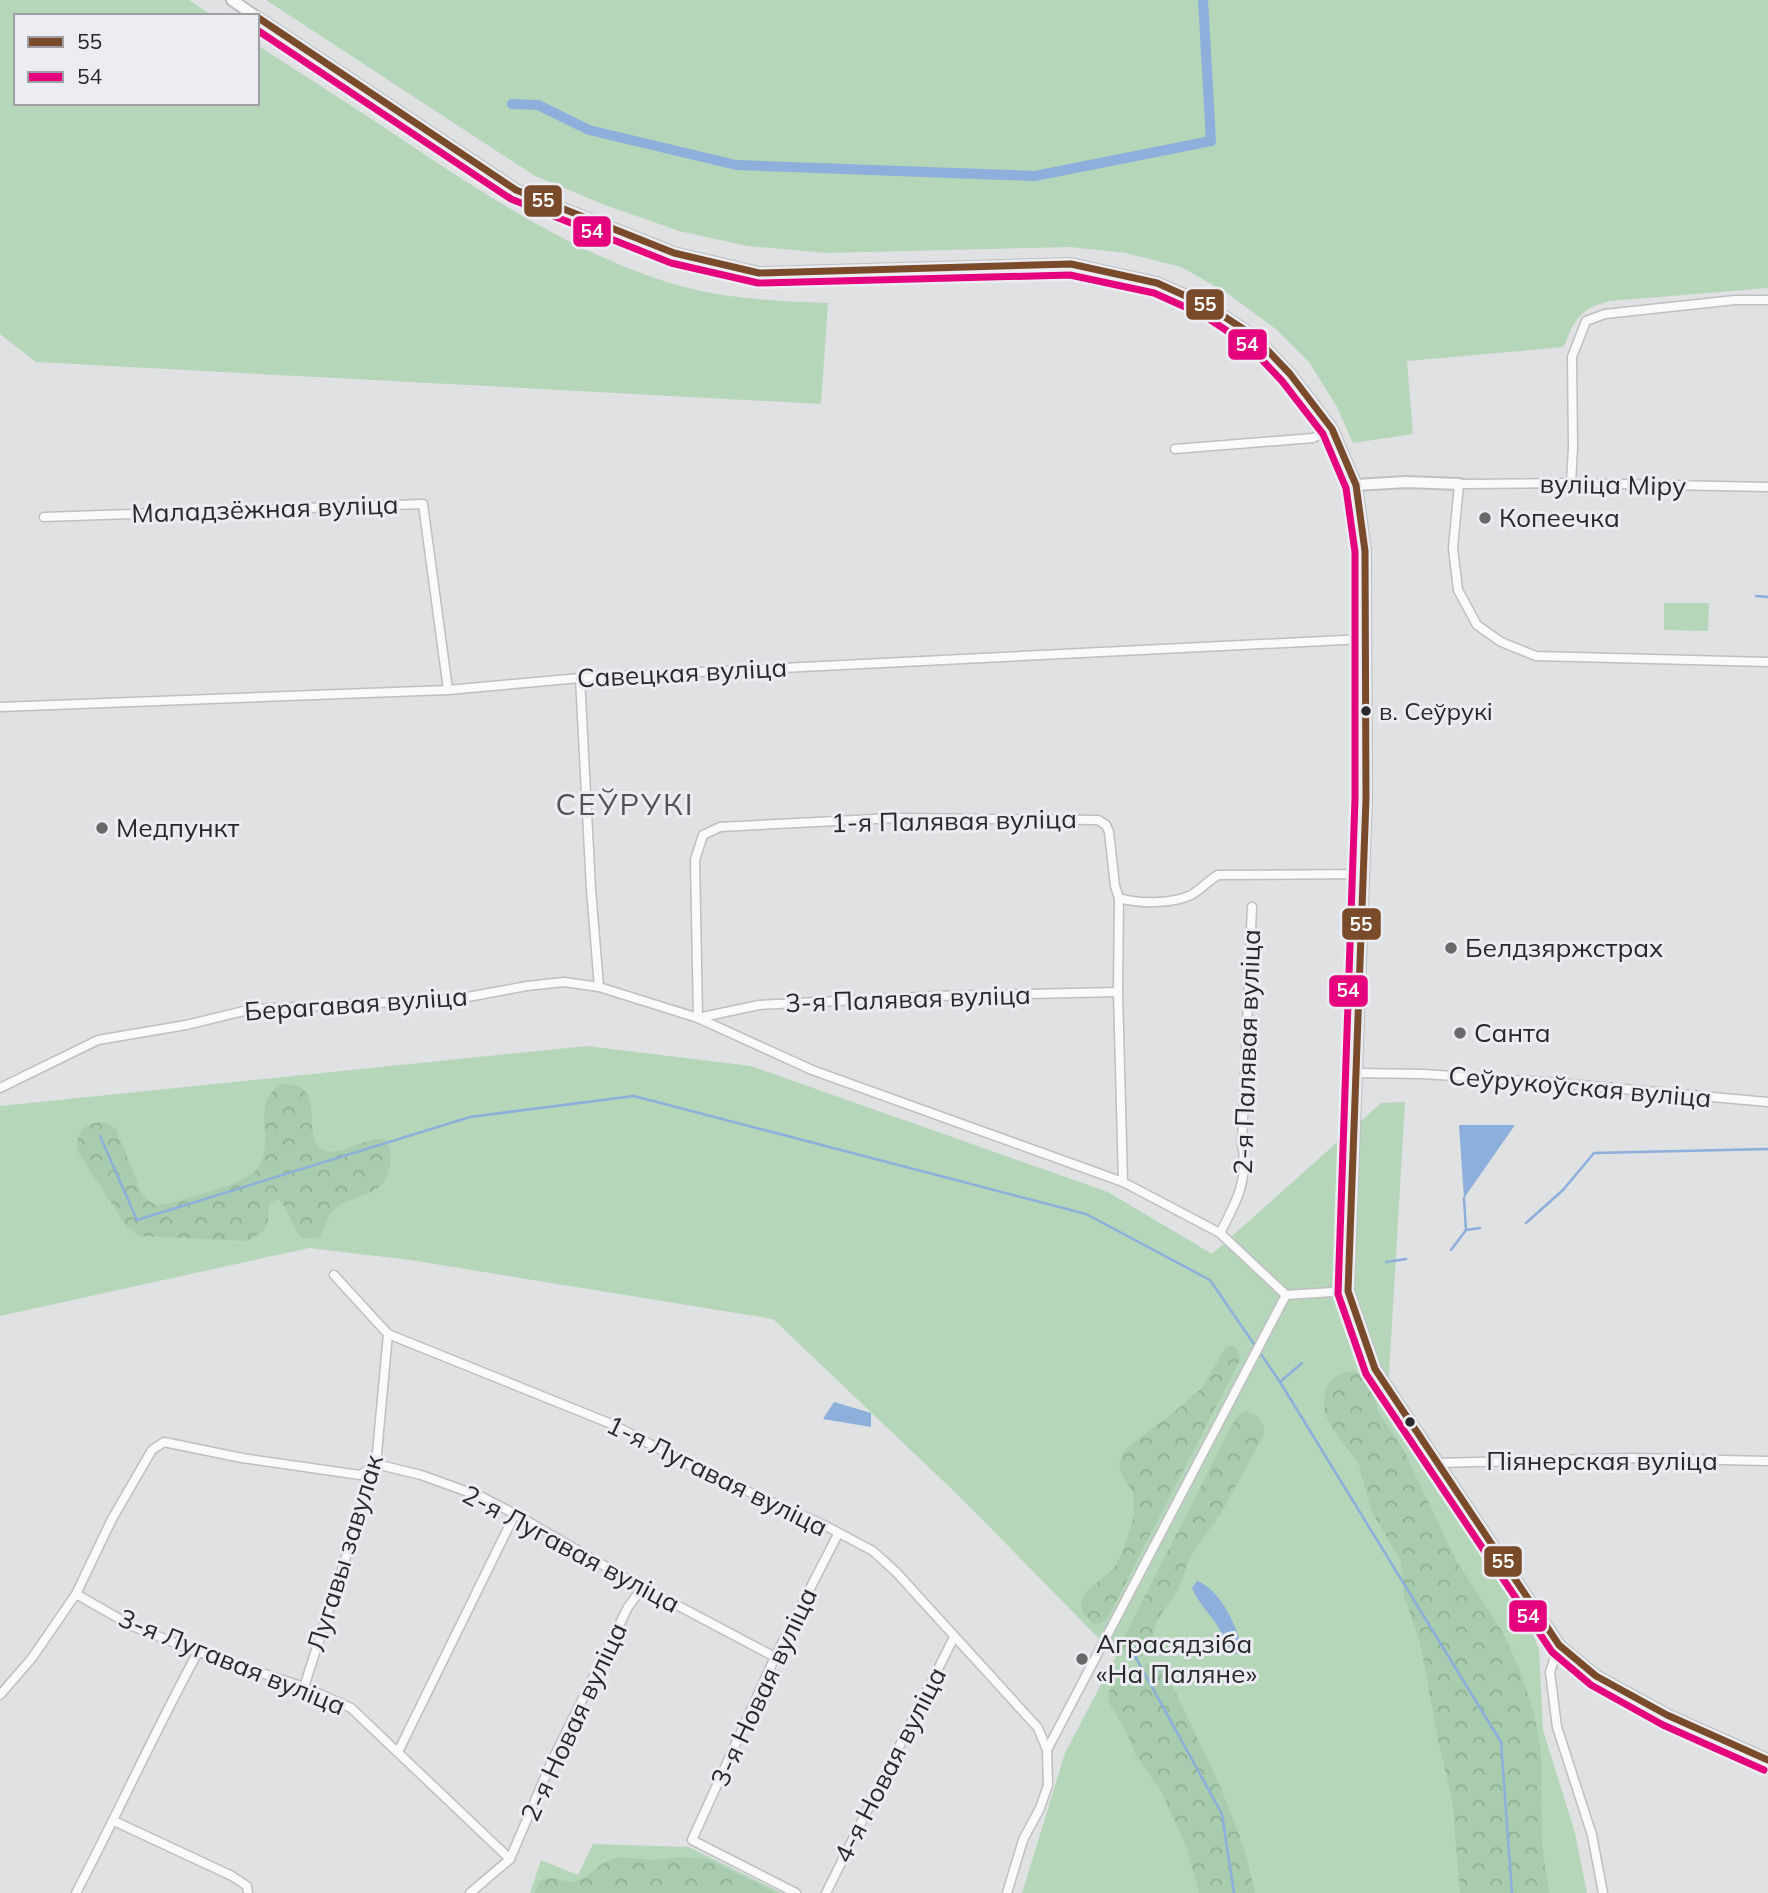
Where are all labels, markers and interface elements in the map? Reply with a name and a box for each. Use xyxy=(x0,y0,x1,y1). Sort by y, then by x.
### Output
legend xyxy=(14,14,259,105)
text: 55 xyxy=(77,28,102,54)
text: 54 xyxy=(77,63,103,89)
line badge: 55 xyxy=(523,184,563,218)
text: 55 xyxy=(532,188,554,212)
line badge: 54 xyxy=(572,215,612,248)
text: 54 xyxy=(581,219,604,243)
line badge: 55 xyxy=(1185,288,1225,321)
text: 55 xyxy=(1194,292,1216,316)
line badge: 54 xyxy=(1227,328,1268,361)
text: 54 xyxy=(1236,332,1259,356)
street label: вуліца Міру xyxy=(1539,467,1687,502)
street label: Маладзёжная вуліца xyxy=(131,487,399,530)
place label: Копеечка xyxy=(1499,501,1620,534)
marker: Копеечка xyxy=(1477,510,1493,526)
street label: Савецкая вуліца xyxy=(576,651,788,694)
place label: в. Сеўрукі xyxy=(1379,696,1493,726)
marker: в. Сеўрукі xyxy=(1359,704,1373,718)
district label: СЕЎРУКІ xyxy=(556,785,694,823)
street label: 1-я Палявая вуліца xyxy=(831,802,1077,839)
place label: Медпункт xyxy=(116,811,240,844)
marker: Медпункт xyxy=(94,820,110,836)
line badge: 55 xyxy=(1341,907,1382,941)
text: 55 xyxy=(1350,912,1372,936)
street label: 2-я Палявая вуліца xyxy=(1226,929,1267,1175)
place label: Белдзяржстрах xyxy=(1465,931,1663,964)
marker: Белдзяржстрах xyxy=(1443,940,1459,956)
line badge: 54 xyxy=(1328,974,1369,1008)
street label: 3-я Палявая вуліца xyxy=(785,978,1031,1019)
text: 54 xyxy=(1337,978,1360,1002)
street label: Берагавая вуліца xyxy=(243,979,469,1028)
place label: Санта xyxy=(1474,1016,1551,1049)
marker: Санта xyxy=(1452,1025,1468,1041)
street label: Сеўрукоўская вуліца xyxy=(1447,1059,1713,1114)
street label: 1-я Лугавая вуліца xyxy=(601,1408,833,1543)
unlabelled marker xyxy=(1403,1415,1417,1429)
street label: Піянерская вуліца xyxy=(1486,1444,1718,1477)
street label: Лугавы завулак xyxy=(299,1451,390,1655)
street label: 2-я Лугавая вуліца xyxy=(457,1477,686,1620)
line badge: 55 xyxy=(1483,1545,1523,1578)
text: 55 xyxy=(1492,1549,1514,1573)
street label: 3-я Новая вуліца xyxy=(703,1582,824,1791)
line badge: 54 xyxy=(1508,1599,1548,1633)
street label: 3-я Лугавая вуліца xyxy=(114,1601,350,1722)
text: 54 xyxy=(1517,1604,1540,1628)
street label: 2-я Новая вуліца xyxy=(513,1617,634,1826)
place label: Аграсядзіба «На Паляне» xyxy=(1096,1627,1257,1690)
marker: Аграсядзіба «На Паляне» xyxy=(1074,1651,1090,1667)
street label: 4-я Новая вуліца xyxy=(826,1661,953,1868)

